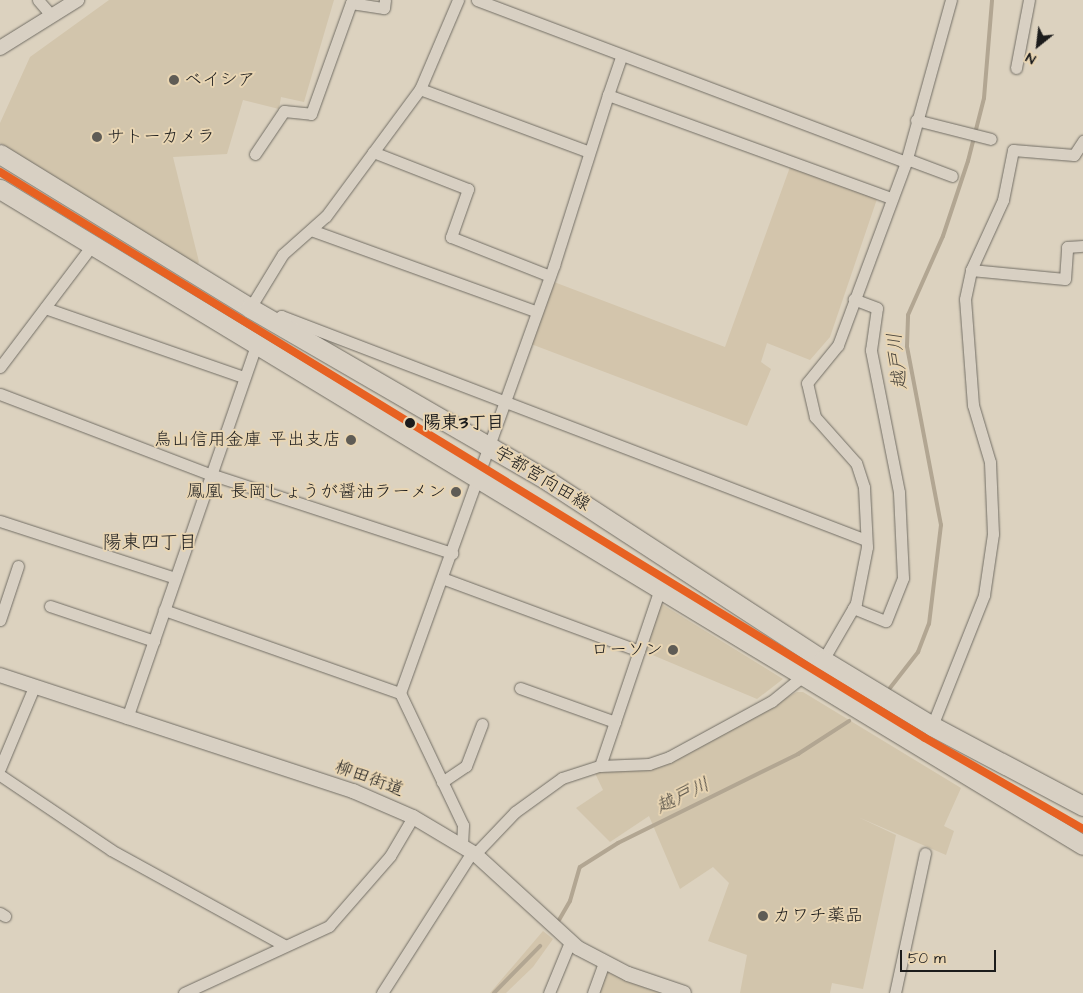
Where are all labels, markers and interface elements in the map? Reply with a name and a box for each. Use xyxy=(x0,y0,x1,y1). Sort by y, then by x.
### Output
north arrow xyxy=(1013,20,1063,70)
text: N xyxy=(1022,47,1039,69)
place label: ベイシア xyxy=(184,69,256,91)
marker: ベイシア xyxy=(168,74,180,86)
place label: サトーカメラ xyxy=(107,126,215,148)
marker: サトーカメラ xyxy=(91,131,103,143)
water label: 越戸川 xyxy=(884,331,912,391)
place label: 陽東3丁目 xyxy=(423,412,504,434)
marker: 陽東3丁目 xyxy=(401,414,419,432)
place label: 烏山信用金庫 平出支店 xyxy=(154,429,341,451)
marker: 烏山信用金庫 平出支店 xyxy=(345,434,357,446)
street label: 宇都宮向田線 xyxy=(490,442,594,516)
place label: 鳳凰 長岡しょうが醤油ラーメン xyxy=(187,481,446,503)
marker: 鳳凰 長岡しょうが醤油ラーメン xyxy=(450,486,462,498)
district label: 陽東四丁目 xyxy=(103,532,197,554)
place label: ローソン xyxy=(591,639,663,661)
marker: ローソン xyxy=(667,644,679,656)
street label: 柳田街道 xyxy=(331,757,407,801)
water label: 越戸川 xyxy=(652,773,714,819)
place label: カワチ薬品 xyxy=(773,905,863,927)
marker: カワチ薬品 xyxy=(757,910,769,922)
scale bar xyxy=(903,940,999,972)
text: 50 m xyxy=(908,948,946,969)

